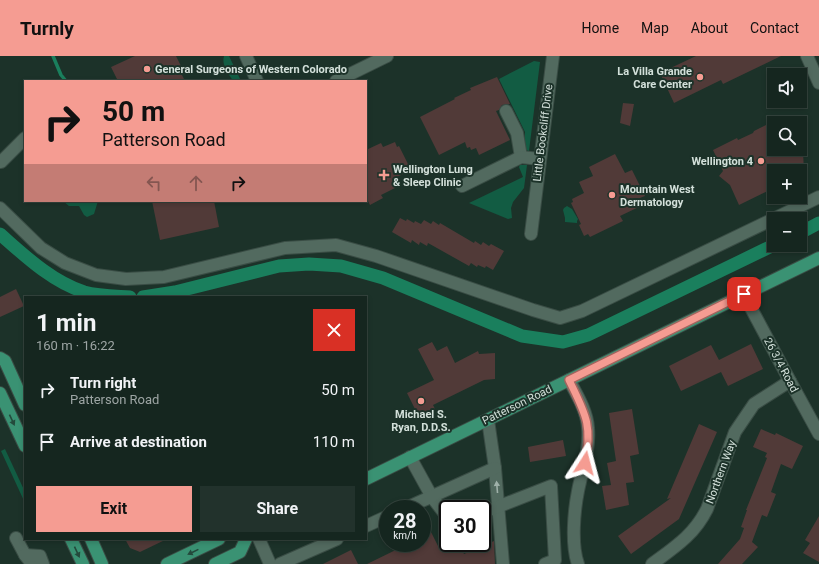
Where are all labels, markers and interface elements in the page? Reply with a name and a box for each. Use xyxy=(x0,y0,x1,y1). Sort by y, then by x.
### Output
text: Turnly xyxy=(20,17,74,40)
text: Home xyxy=(581,20,619,36)
text: Map xyxy=(641,20,669,36)
text: About xyxy=(691,20,728,36)
text: Contact xyxy=(750,20,799,36)
place label: General Surgeons of Western Colorado xyxy=(155,63,347,76)
marker: General Surgeons of Western Colorado xyxy=(142,64,152,74)
place label: La Villa Grande Care Center xyxy=(617,65,692,91)
map controls xyxy=(767,68,807,252)
button: sound xyxy=(767,68,807,108)
marker: La Villa Grande Care Center xyxy=(695,72,705,82)
street label: Little Bookcliff Drive xyxy=(531,83,555,182)
text: 50 m xyxy=(102,95,165,128)
icon: right xyxy=(36,96,88,148)
button: search xyxy=(767,116,807,156)
text: Patterson Road xyxy=(102,129,226,150)
place label: Wellington 4 xyxy=(691,155,754,168)
marker: Wellington 4 xyxy=(756,156,766,166)
place label: Wellington Lung & Sleep Clinic xyxy=(393,163,473,189)
button: + xyxy=(767,164,807,204)
marker: Wellington Lung & Sleep Clinic xyxy=(378,169,390,181)
icon: left xyxy=(143,172,165,194)
icon: ahead xyxy=(185,172,207,194)
icon: right xyxy=(227,172,249,194)
place label: Mountain West Dermatology xyxy=(620,183,695,209)
marker: Mountain West Dermatology xyxy=(607,190,617,200)
button: − xyxy=(767,212,807,252)
pin xyxy=(727,277,761,311)
icon: arrive xyxy=(733,283,755,305)
text: 1 min xyxy=(36,309,96,337)
button: close xyxy=(313,309,355,351)
street label: 26 3/4 Road xyxy=(761,335,801,395)
text: 160 m · 16:22 xyxy=(36,338,115,353)
text: Turn right xyxy=(70,374,136,392)
icon: right xyxy=(36,379,58,401)
text: 50 m xyxy=(321,381,355,399)
street label: Patterson Road xyxy=(480,383,554,427)
text: Patterson Road xyxy=(70,392,159,407)
marker: Michael S. Ryan, D.D.S. xyxy=(416,396,426,406)
place label: Michael S. Ryan, D.D.S. xyxy=(391,408,451,434)
one-way arrow xyxy=(9,414,15,425)
icon: arrive xyxy=(36,431,58,453)
text: Arrive at destination xyxy=(70,433,207,451)
text: 110 m xyxy=(313,433,355,451)
street label: Northern Way xyxy=(703,438,739,506)
position arrow xyxy=(564,442,606,484)
one-way arrow xyxy=(493,481,500,493)
button: Exit xyxy=(36,486,192,532)
button: Share xyxy=(200,486,355,532)
speed limit sign: 30 xyxy=(439,500,491,552)
text: 28 xyxy=(394,509,416,533)
text: km/h xyxy=(393,530,417,541)
one-way arrow xyxy=(74,546,80,557)
one-way arrow xyxy=(187,548,198,555)

